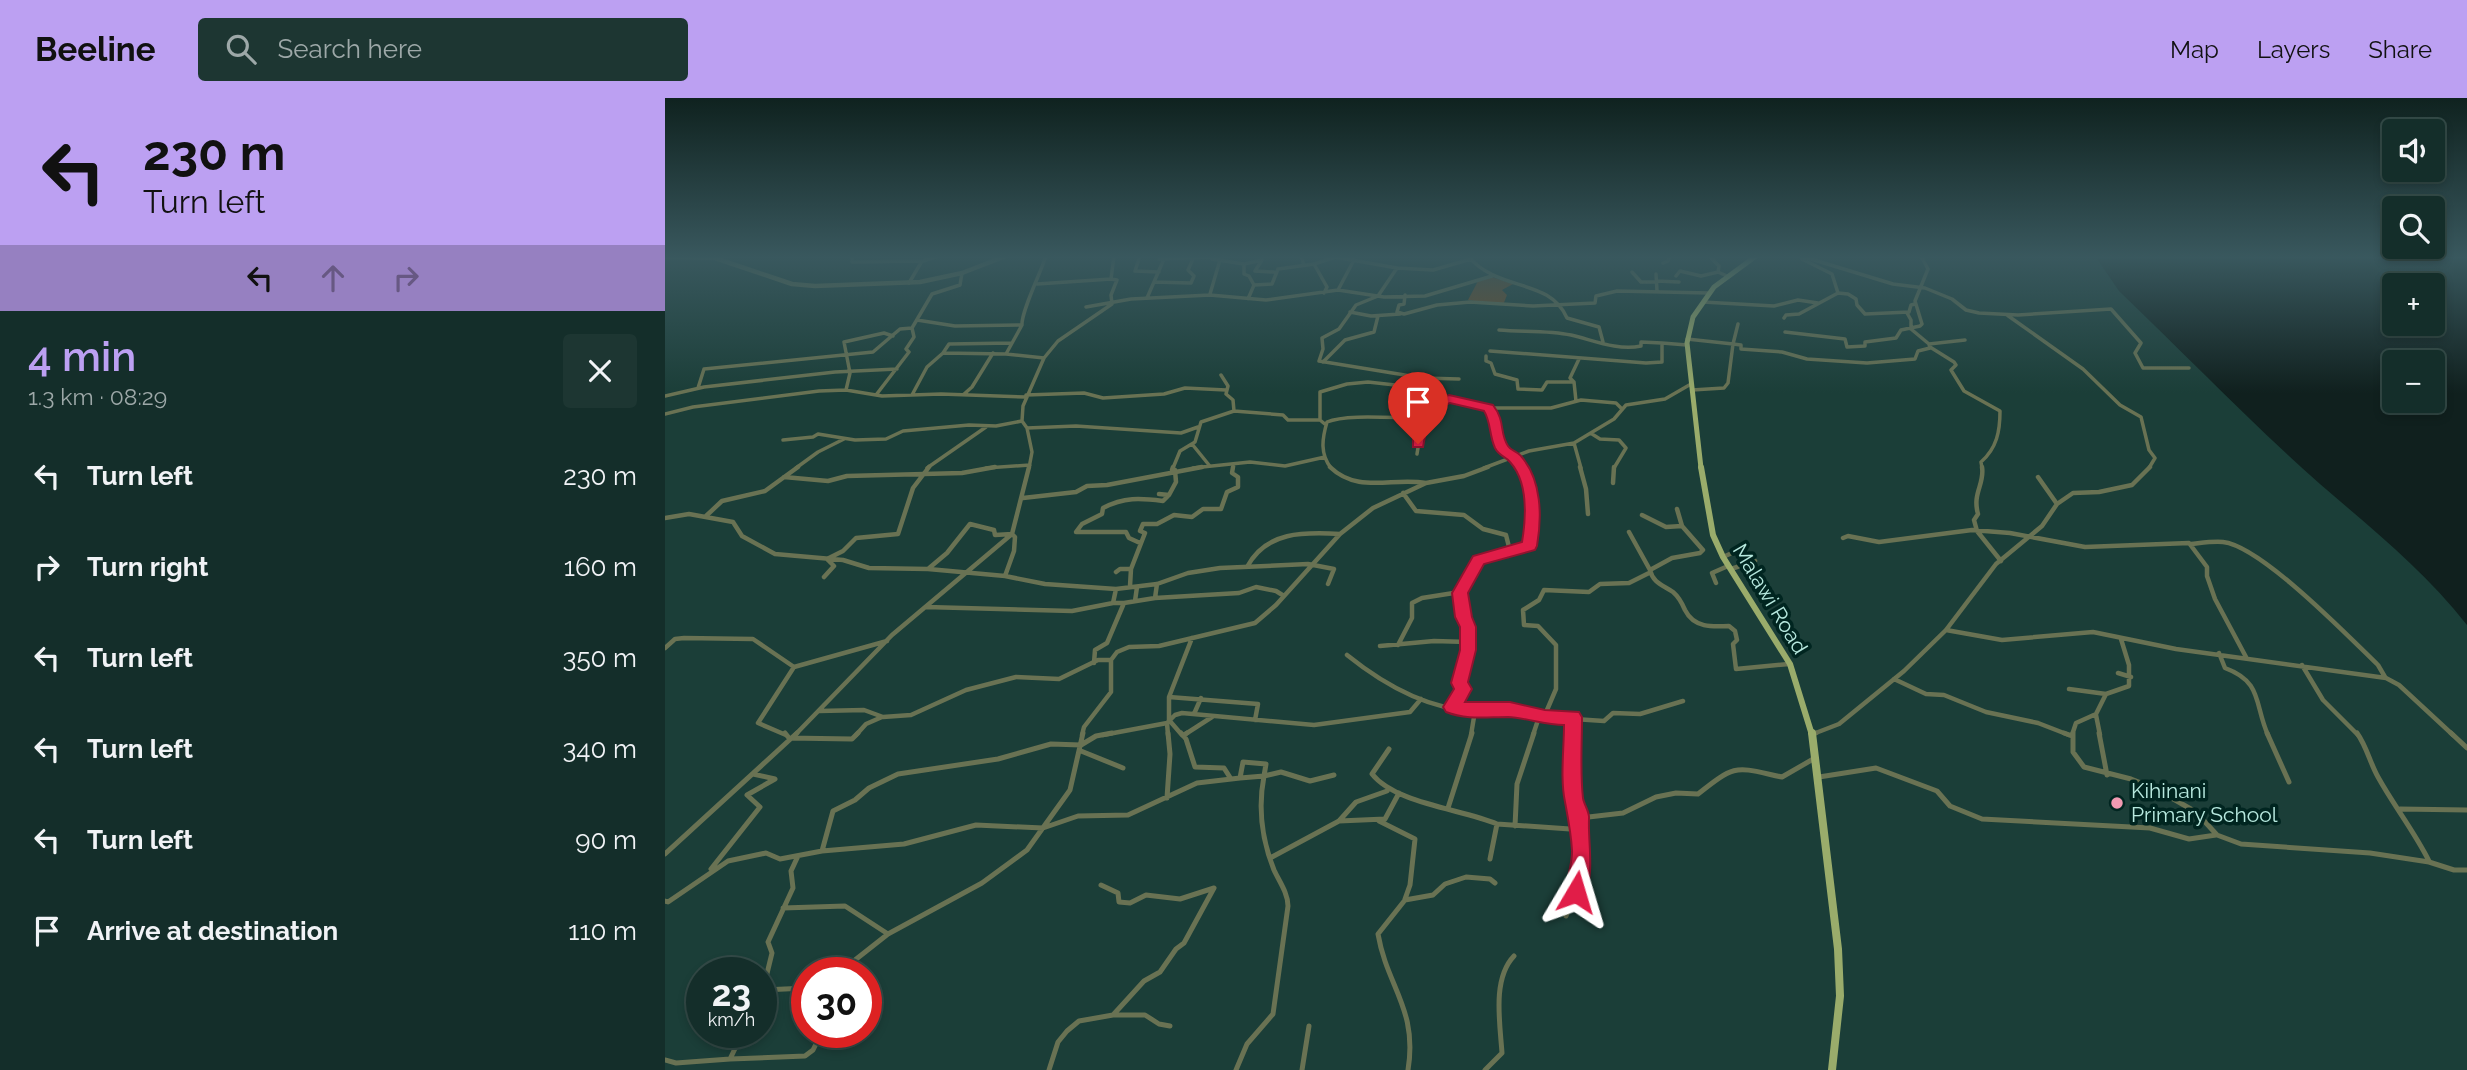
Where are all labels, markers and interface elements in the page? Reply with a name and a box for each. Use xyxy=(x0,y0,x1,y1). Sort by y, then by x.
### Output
search box xyxy=(198,18,688,81)
text: Beeline xyxy=(35,30,156,69)
icon: search xyxy=(222,30,260,68)
text: Search here xyxy=(278,34,422,64)
text: Map xyxy=(2170,35,2219,64)
text: Layers xyxy=(2257,35,2330,64)
text: Share xyxy=(2368,35,2432,64)
map controls xyxy=(2382,119,2445,413)
button: sound xyxy=(2382,119,2445,182)
text: 230 m xyxy=(143,124,285,181)
icon: left xyxy=(28,126,119,217)
text: Turn left xyxy=(143,183,265,220)
button: search xyxy=(2382,196,2445,259)
icon: left xyxy=(241,259,279,297)
icon: ahead xyxy=(314,259,352,297)
icon: right xyxy=(387,259,425,297)
button: + xyxy=(2382,273,2445,336)
text: 4 min xyxy=(28,332,136,381)
button: close xyxy=(563,334,637,408)
button: − xyxy=(2382,350,2445,413)
pin xyxy=(1388,372,1448,444)
text: 1.3 km · 08:29 xyxy=(28,383,167,410)
icon: arrive xyxy=(1399,383,1437,421)
icon: left xyxy=(28,457,66,495)
text: Turn left xyxy=(87,461,193,491)
text: 230 m xyxy=(563,461,637,491)
street label: Malawi Road xyxy=(1728,539,1813,658)
icon: right xyxy=(28,548,66,586)
text: Turn right xyxy=(87,552,208,582)
text: 160 m xyxy=(564,552,637,582)
icon: left xyxy=(28,639,66,677)
text: Turn left xyxy=(87,643,193,673)
text: 350 m xyxy=(563,643,637,673)
icon: left xyxy=(28,730,66,768)
text: Turn left xyxy=(87,734,193,764)
text: 340 m xyxy=(562,734,637,764)
place label: Kihinani Primary School xyxy=(2131,778,2278,827)
marker: Kihinani Primary School xyxy=(2109,795,2125,811)
icon: left xyxy=(28,821,66,859)
text: Turn left xyxy=(87,825,193,855)
text: 90 m xyxy=(575,825,637,855)
position arrow xyxy=(1539,855,1613,929)
icon: arrive xyxy=(28,912,66,950)
text: Arrive at destination xyxy=(87,916,338,946)
text: 110 m xyxy=(568,916,637,946)
speed limit sign: 30 xyxy=(791,957,882,1048)
text: 23 xyxy=(712,973,751,1014)
text: km/h xyxy=(708,1009,755,1030)

